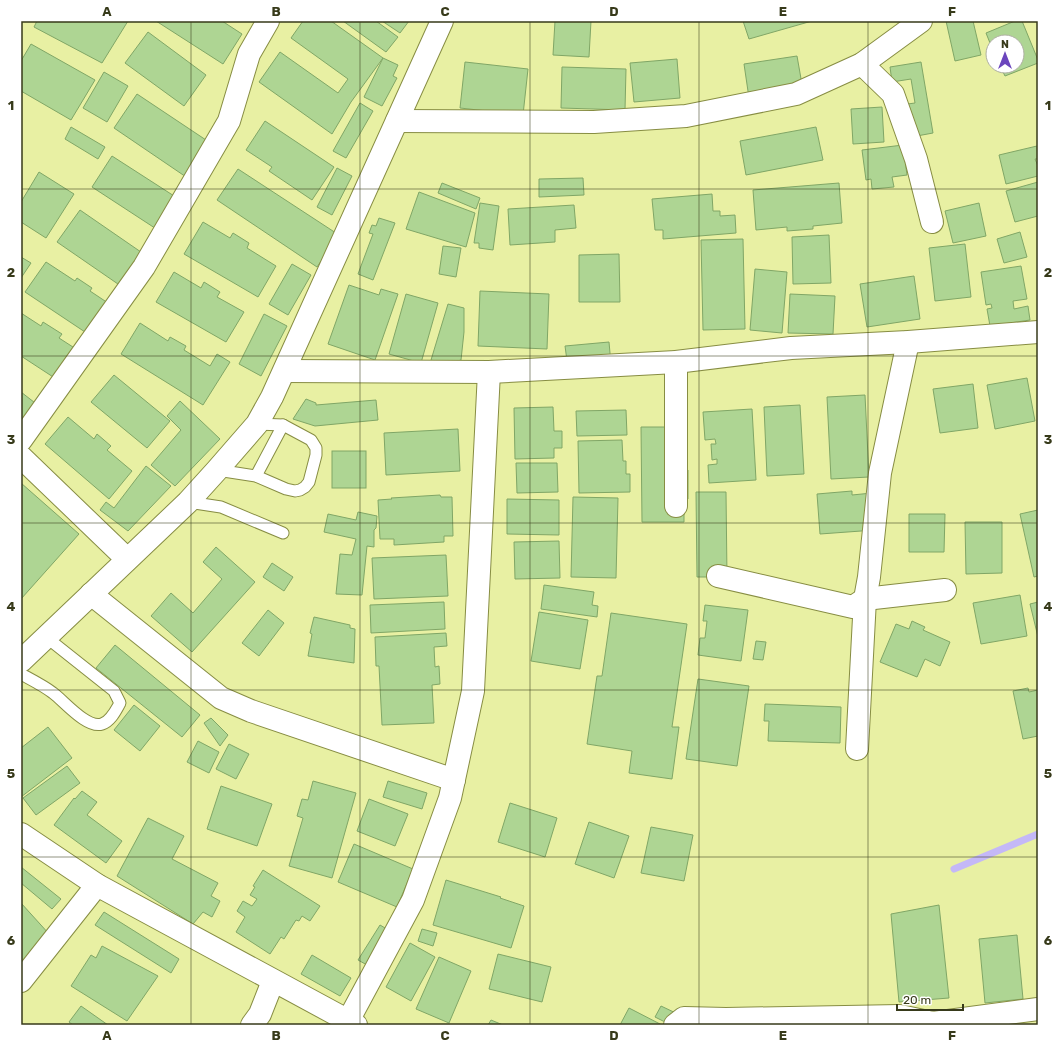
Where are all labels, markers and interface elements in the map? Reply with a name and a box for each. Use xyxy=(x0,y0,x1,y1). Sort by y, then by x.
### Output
text: A xyxy=(102,4,112,19)
text: B xyxy=(271,4,281,19)
text: C xyxy=(440,4,450,19)
text: D xyxy=(609,4,619,19)
text: E xyxy=(779,4,787,19)
text: F xyxy=(948,4,956,19)
north arrow xyxy=(985,34,1025,74)
text: N xyxy=(1001,38,1009,51)
text: 1 xyxy=(8,98,14,113)
text: 1 xyxy=(1045,98,1051,113)
text: 2 xyxy=(7,265,15,280)
text: 2 xyxy=(1044,265,1052,280)
text: 3 xyxy=(7,432,16,447)
text: 3 xyxy=(1044,432,1053,447)
text: 4 xyxy=(7,599,16,614)
text: 4 xyxy=(1044,599,1053,614)
text: 5 xyxy=(7,766,15,781)
text: 5 xyxy=(1044,766,1052,781)
text: 6 xyxy=(7,933,16,948)
text: 6 xyxy=(1044,933,1053,948)
scale bar xyxy=(897,986,963,1012)
text: 20 m xyxy=(903,993,931,1007)
text: A xyxy=(102,1028,112,1043)
text: B xyxy=(271,1028,281,1043)
text: C xyxy=(440,1028,450,1043)
text: D xyxy=(609,1028,619,1043)
text: E xyxy=(779,1028,787,1043)
text: F xyxy=(948,1028,956,1043)

